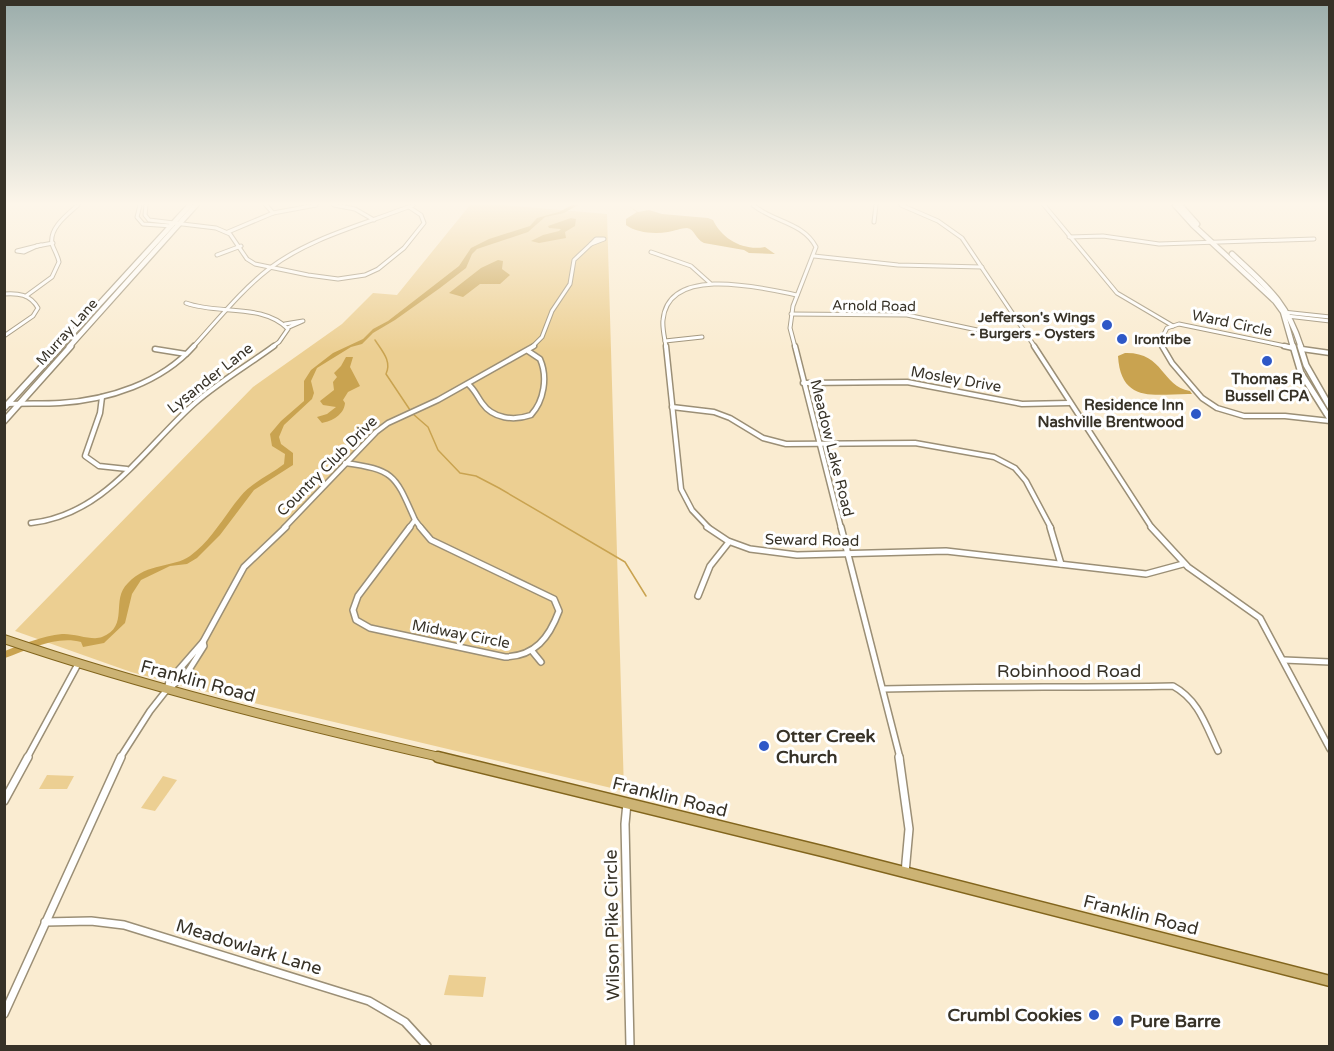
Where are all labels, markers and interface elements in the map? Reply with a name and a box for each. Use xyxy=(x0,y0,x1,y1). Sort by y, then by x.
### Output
street label: Murray Lane xyxy=(33,295,101,369)
street label: Arnold Road xyxy=(832,297,916,315)
street label: Ward Circle xyxy=(1190,306,1274,340)
place label: Jefferson's Wings - Burgers - Oysters xyxy=(970,309,1095,342)
marker: Jefferson's Wings - Burgers - Oysters xyxy=(1100,318,1114,332)
place label: Irontribe xyxy=(1134,331,1191,348)
marker: Irontribe xyxy=(1115,332,1129,346)
street label: Lysander Lane xyxy=(164,339,256,417)
marker: Thomas R Bussell CPA xyxy=(1260,354,1274,368)
street label: Mosley Drive xyxy=(909,362,1003,396)
place label: Thomas R Bussell CPA xyxy=(1225,370,1309,405)
street label: Meadow Lake Road xyxy=(806,378,858,518)
place label: Residence Inn Nashville Brentwood xyxy=(1037,396,1184,431)
marker: Residence Inn Nashville Brentwood xyxy=(1189,407,1203,421)
street label: Country Club Drive xyxy=(273,412,381,520)
street label: Seward Road xyxy=(765,530,859,550)
street label: Midway Circle xyxy=(410,616,512,652)
street label: Franklin Road xyxy=(138,655,258,707)
street label: Robinhood Road xyxy=(997,660,1141,682)
place label: Otter Creek Church xyxy=(776,725,875,768)
marker: Otter Creek Church xyxy=(757,739,771,753)
street label: Franklin Road xyxy=(610,772,730,822)
street label: Wilson Pike Circle xyxy=(600,849,624,1001)
street label: Franklin Road xyxy=(1081,890,1201,940)
street label: Meadowlark Lane xyxy=(173,914,325,980)
place label: Crumbl Cookies xyxy=(947,1004,1082,1026)
marker: Crumbl Cookies xyxy=(1087,1008,1101,1022)
place label: Pure Barre xyxy=(1130,1010,1221,1032)
marker: Pure Barre xyxy=(1111,1014,1125,1028)

